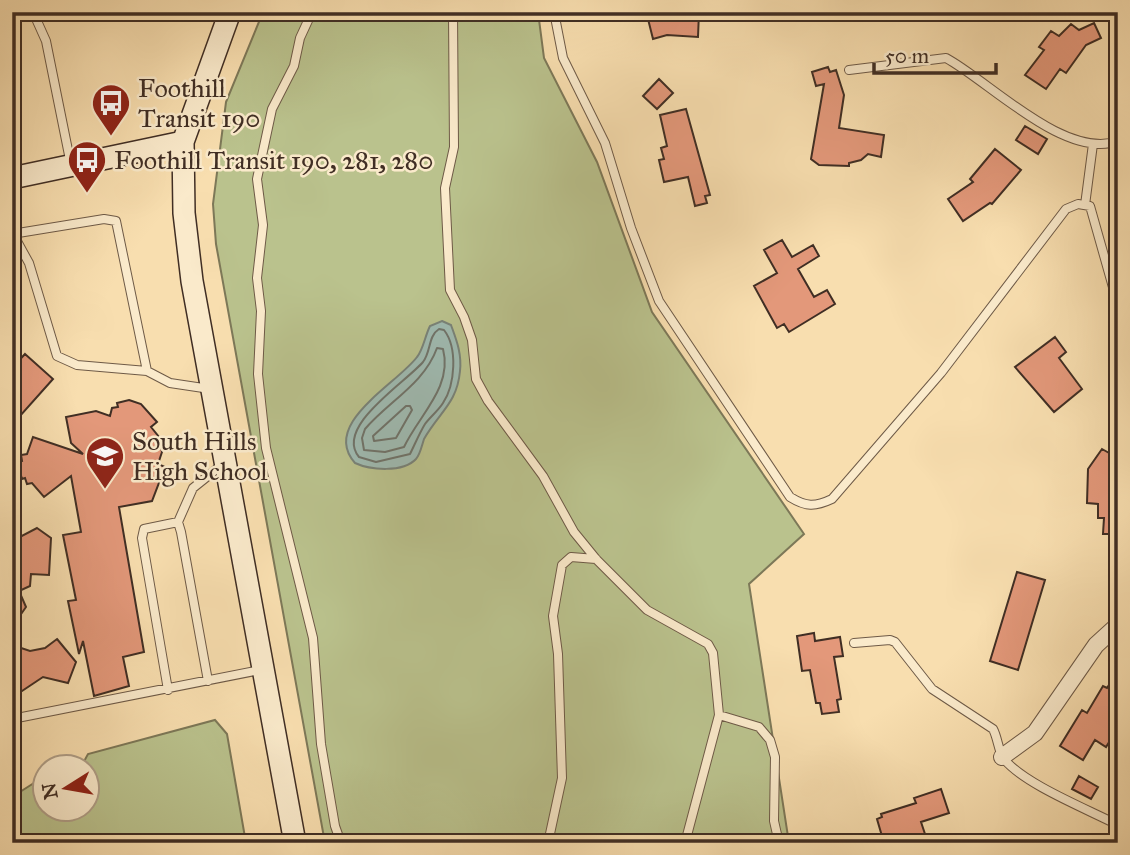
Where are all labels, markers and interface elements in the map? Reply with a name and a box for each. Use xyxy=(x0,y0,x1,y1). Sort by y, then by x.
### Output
scale bar xyxy=(874,32,997,76)
text: 50 m xyxy=(885,43,930,69)
place label: Foothill Transit 190 xyxy=(138,72,260,134)
bus stop icon: Foothill Transit 190 xyxy=(90,82,132,137)
bus stop icon: Foothill Transit 190, 281, 280 xyxy=(66,139,108,194)
place label: Foothill Transit 190, 281, 280 xyxy=(114,144,433,176)
place label: South Hills High School xyxy=(132,425,268,487)
school or university icon: South Hills High School xyxy=(84,435,126,490)
north arrow xyxy=(32,754,102,824)
text: N xyxy=(37,781,63,801)

